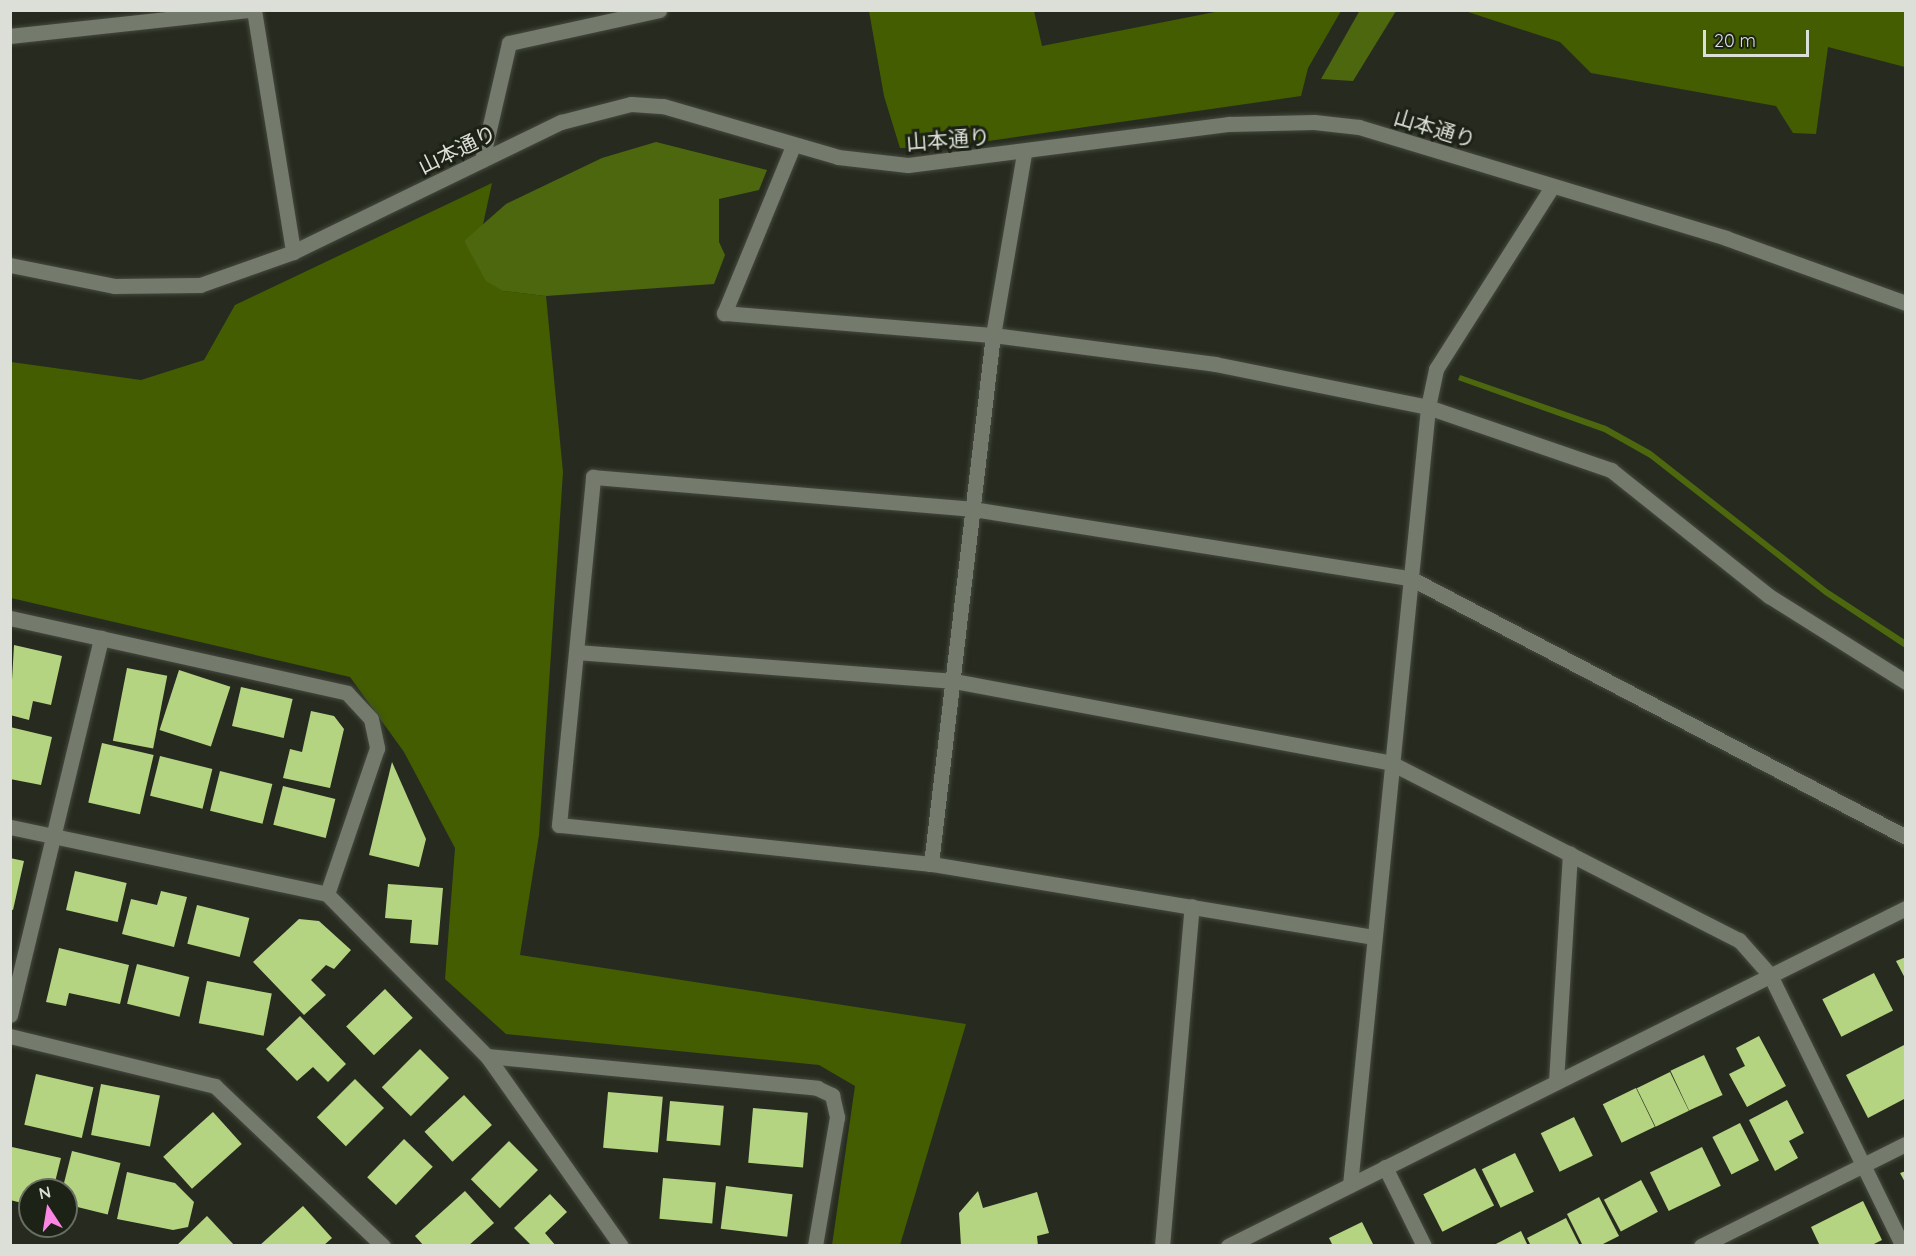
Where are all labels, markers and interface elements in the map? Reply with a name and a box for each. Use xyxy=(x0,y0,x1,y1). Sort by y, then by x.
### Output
scale bar xyxy=(1706,18,1812,56)
text: 20 m xyxy=(1714,29,1756,52)
street label: 山本通り xyxy=(1391,104,1479,152)
street label: 山本通り xyxy=(414,119,500,179)
street label: 山本通り xyxy=(905,124,991,154)
north arrow xyxy=(18,1178,78,1238)
text: N xyxy=(37,1181,52,1203)

